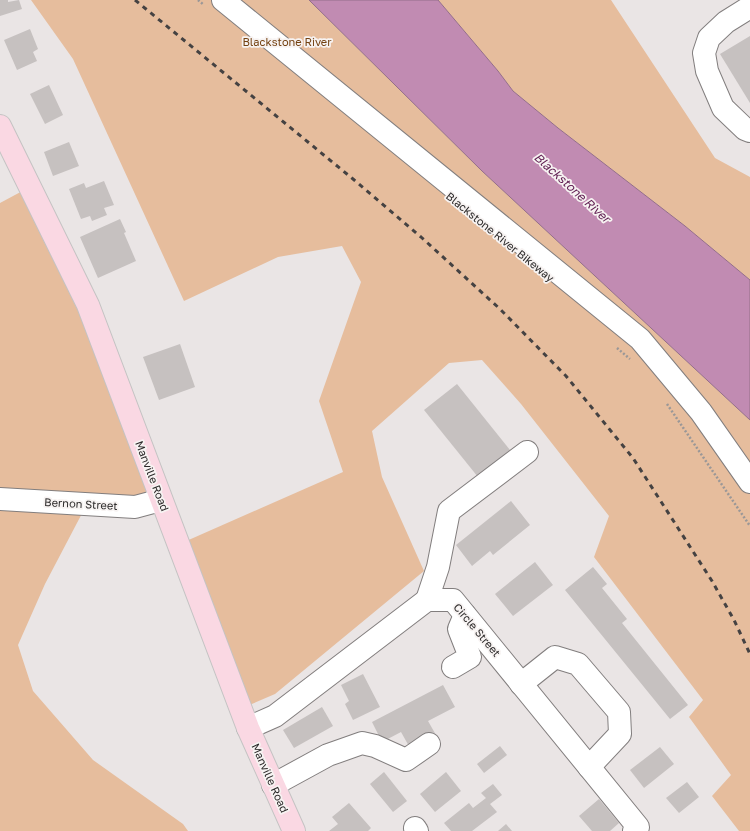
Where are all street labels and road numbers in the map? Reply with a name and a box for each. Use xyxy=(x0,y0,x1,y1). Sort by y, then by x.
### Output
street label: Blackstone River Bikeway xyxy=(444,189,557,284)
street label: Manville Road xyxy=(133,439,172,513)
street label: Bernon Street xyxy=(44,495,118,512)
street label: Circle Street xyxy=(451,600,503,659)
street label: Manville Road xyxy=(249,741,292,814)

